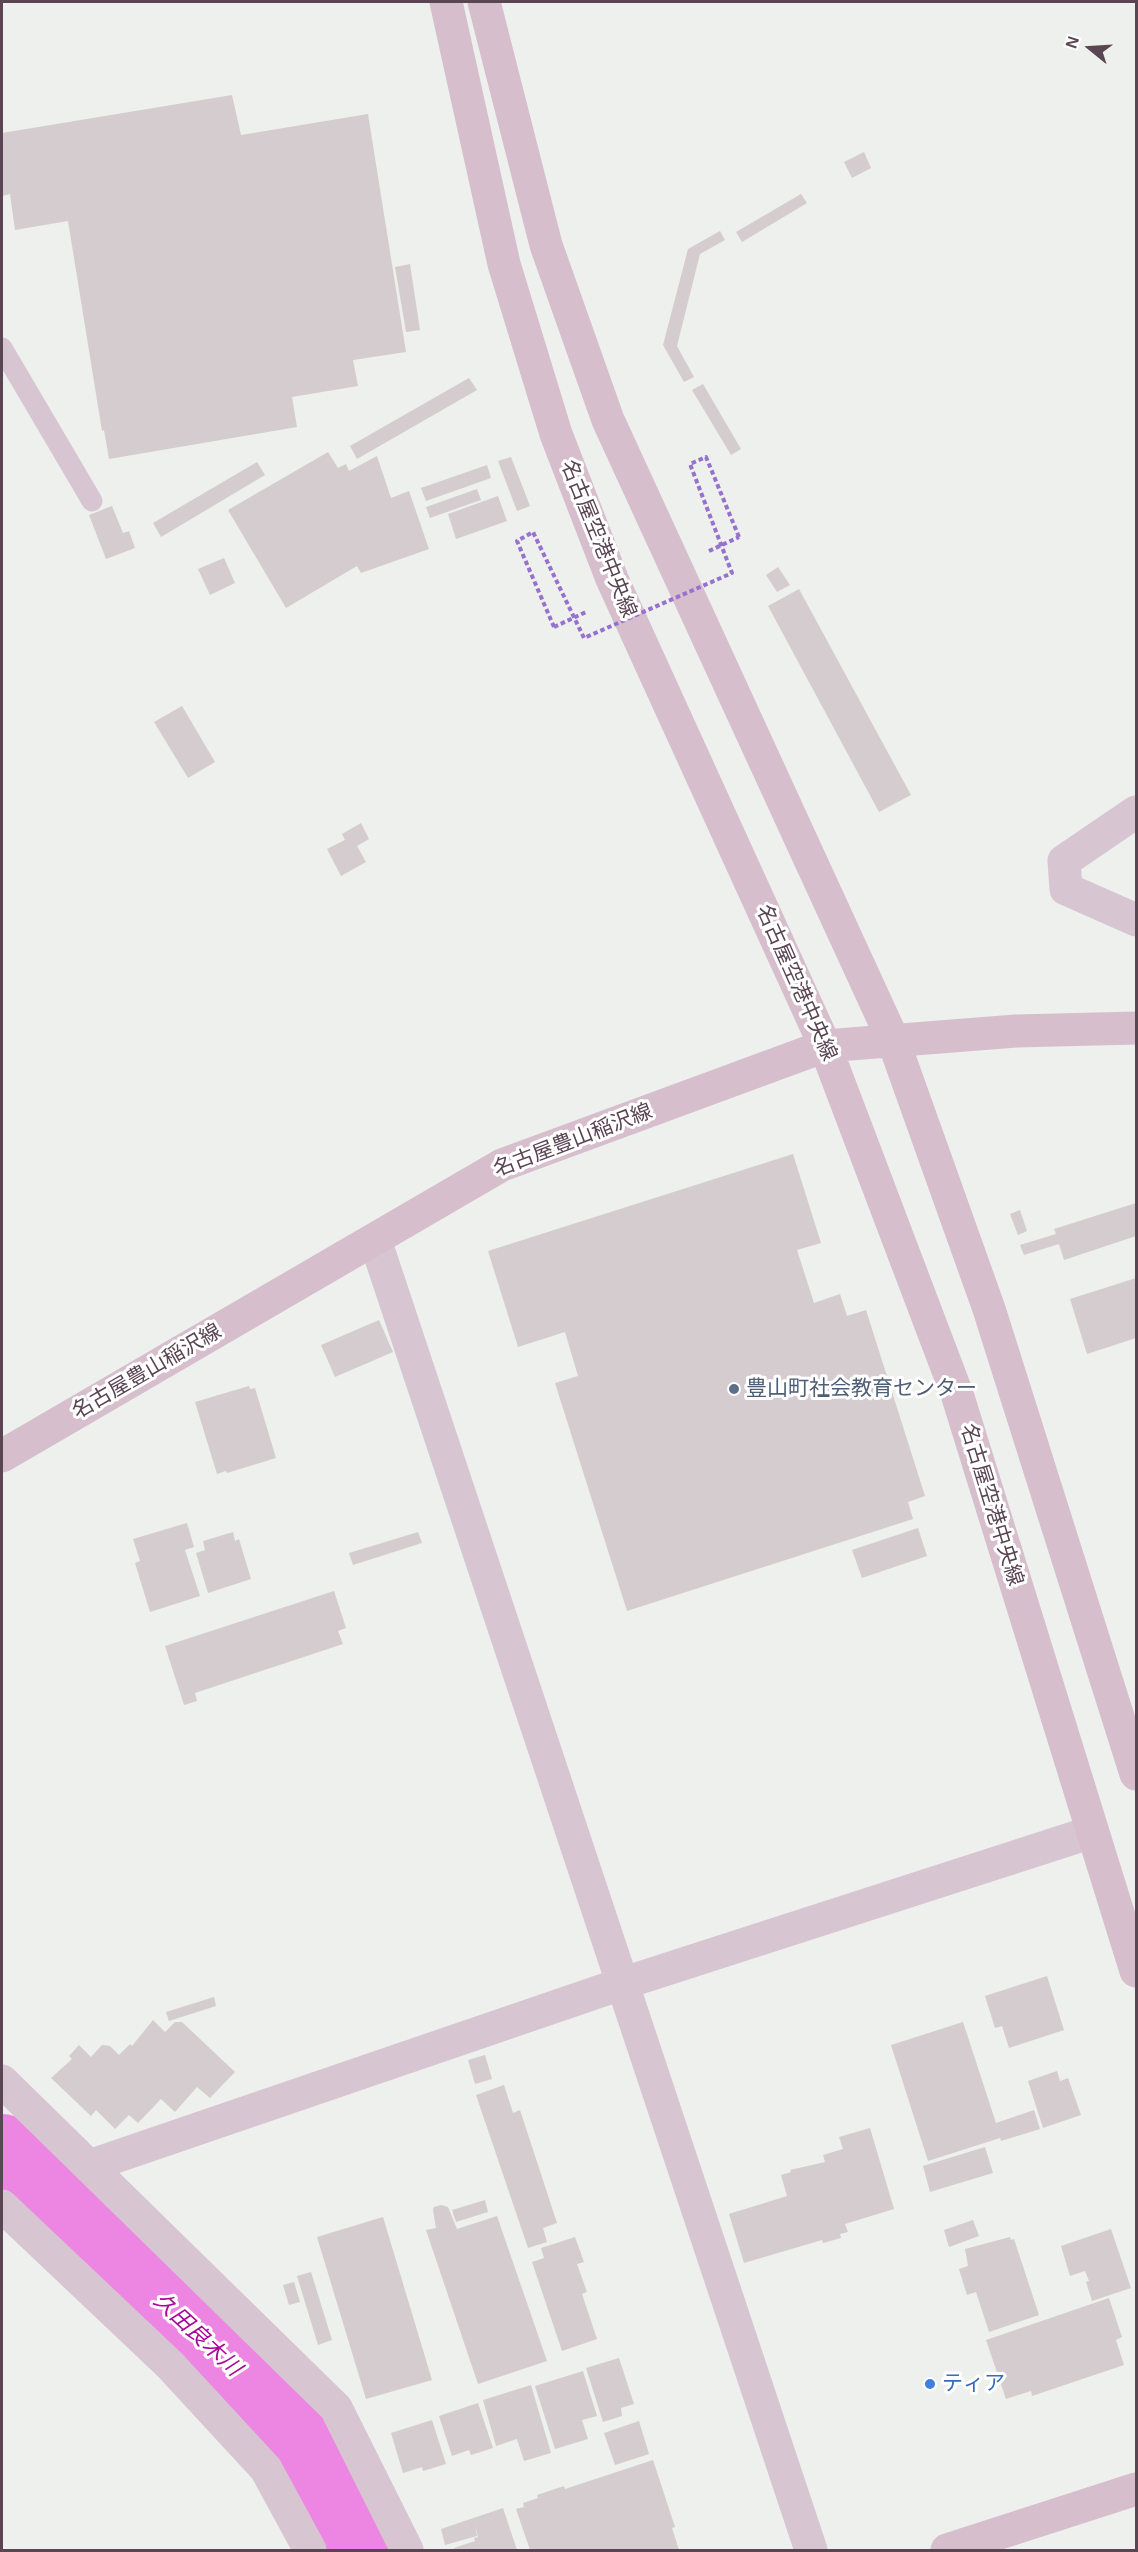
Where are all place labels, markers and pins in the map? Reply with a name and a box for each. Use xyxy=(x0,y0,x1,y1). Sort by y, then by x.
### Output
place label: 豊山町社会教育センター xyxy=(746,1376,977,1402)
marker: 豊山町社会教育センター xyxy=(727,1382,741,1396)
place label: ティア xyxy=(942,2371,1005,2397)
marker: ティア xyxy=(923,2377,937,2391)

